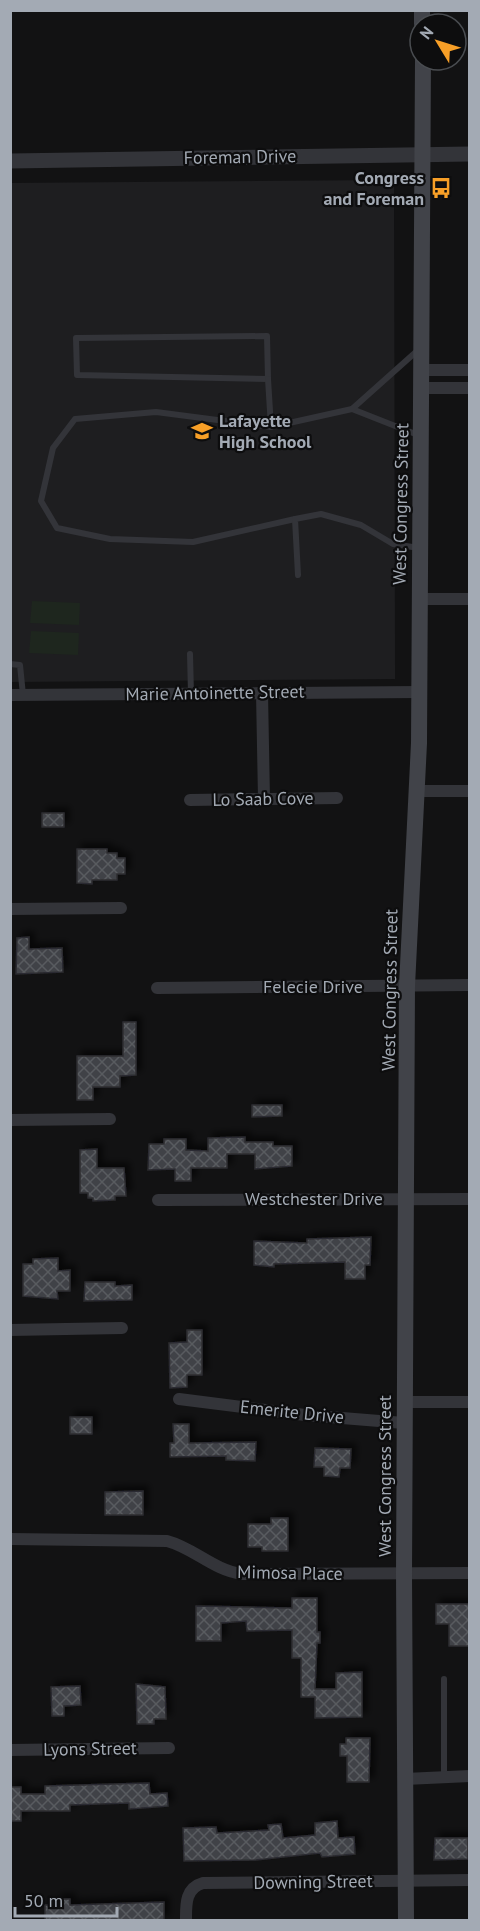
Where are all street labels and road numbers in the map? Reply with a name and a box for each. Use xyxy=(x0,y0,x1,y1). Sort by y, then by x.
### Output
street label: Foreman Drive xyxy=(183,144,297,169)
street label: West Congress Street xyxy=(388,423,413,585)
street label: Marie Antoinette Street xyxy=(125,679,305,706)
street label: Lo Saab Cove xyxy=(212,786,314,811)
street label: West Congress Street xyxy=(377,909,402,1071)
street label: Felecie Drive xyxy=(263,975,363,998)
street label: Westchester Drive xyxy=(245,1187,383,1210)
street label: Emerite Drive xyxy=(239,1395,345,1428)
street label: West Congress Street xyxy=(373,1395,396,1557)
street label: Mimosa Place xyxy=(237,1560,343,1585)
street label: Lyons Street xyxy=(43,1736,137,1761)
street label: Downing Street xyxy=(253,1869,373,1894)

